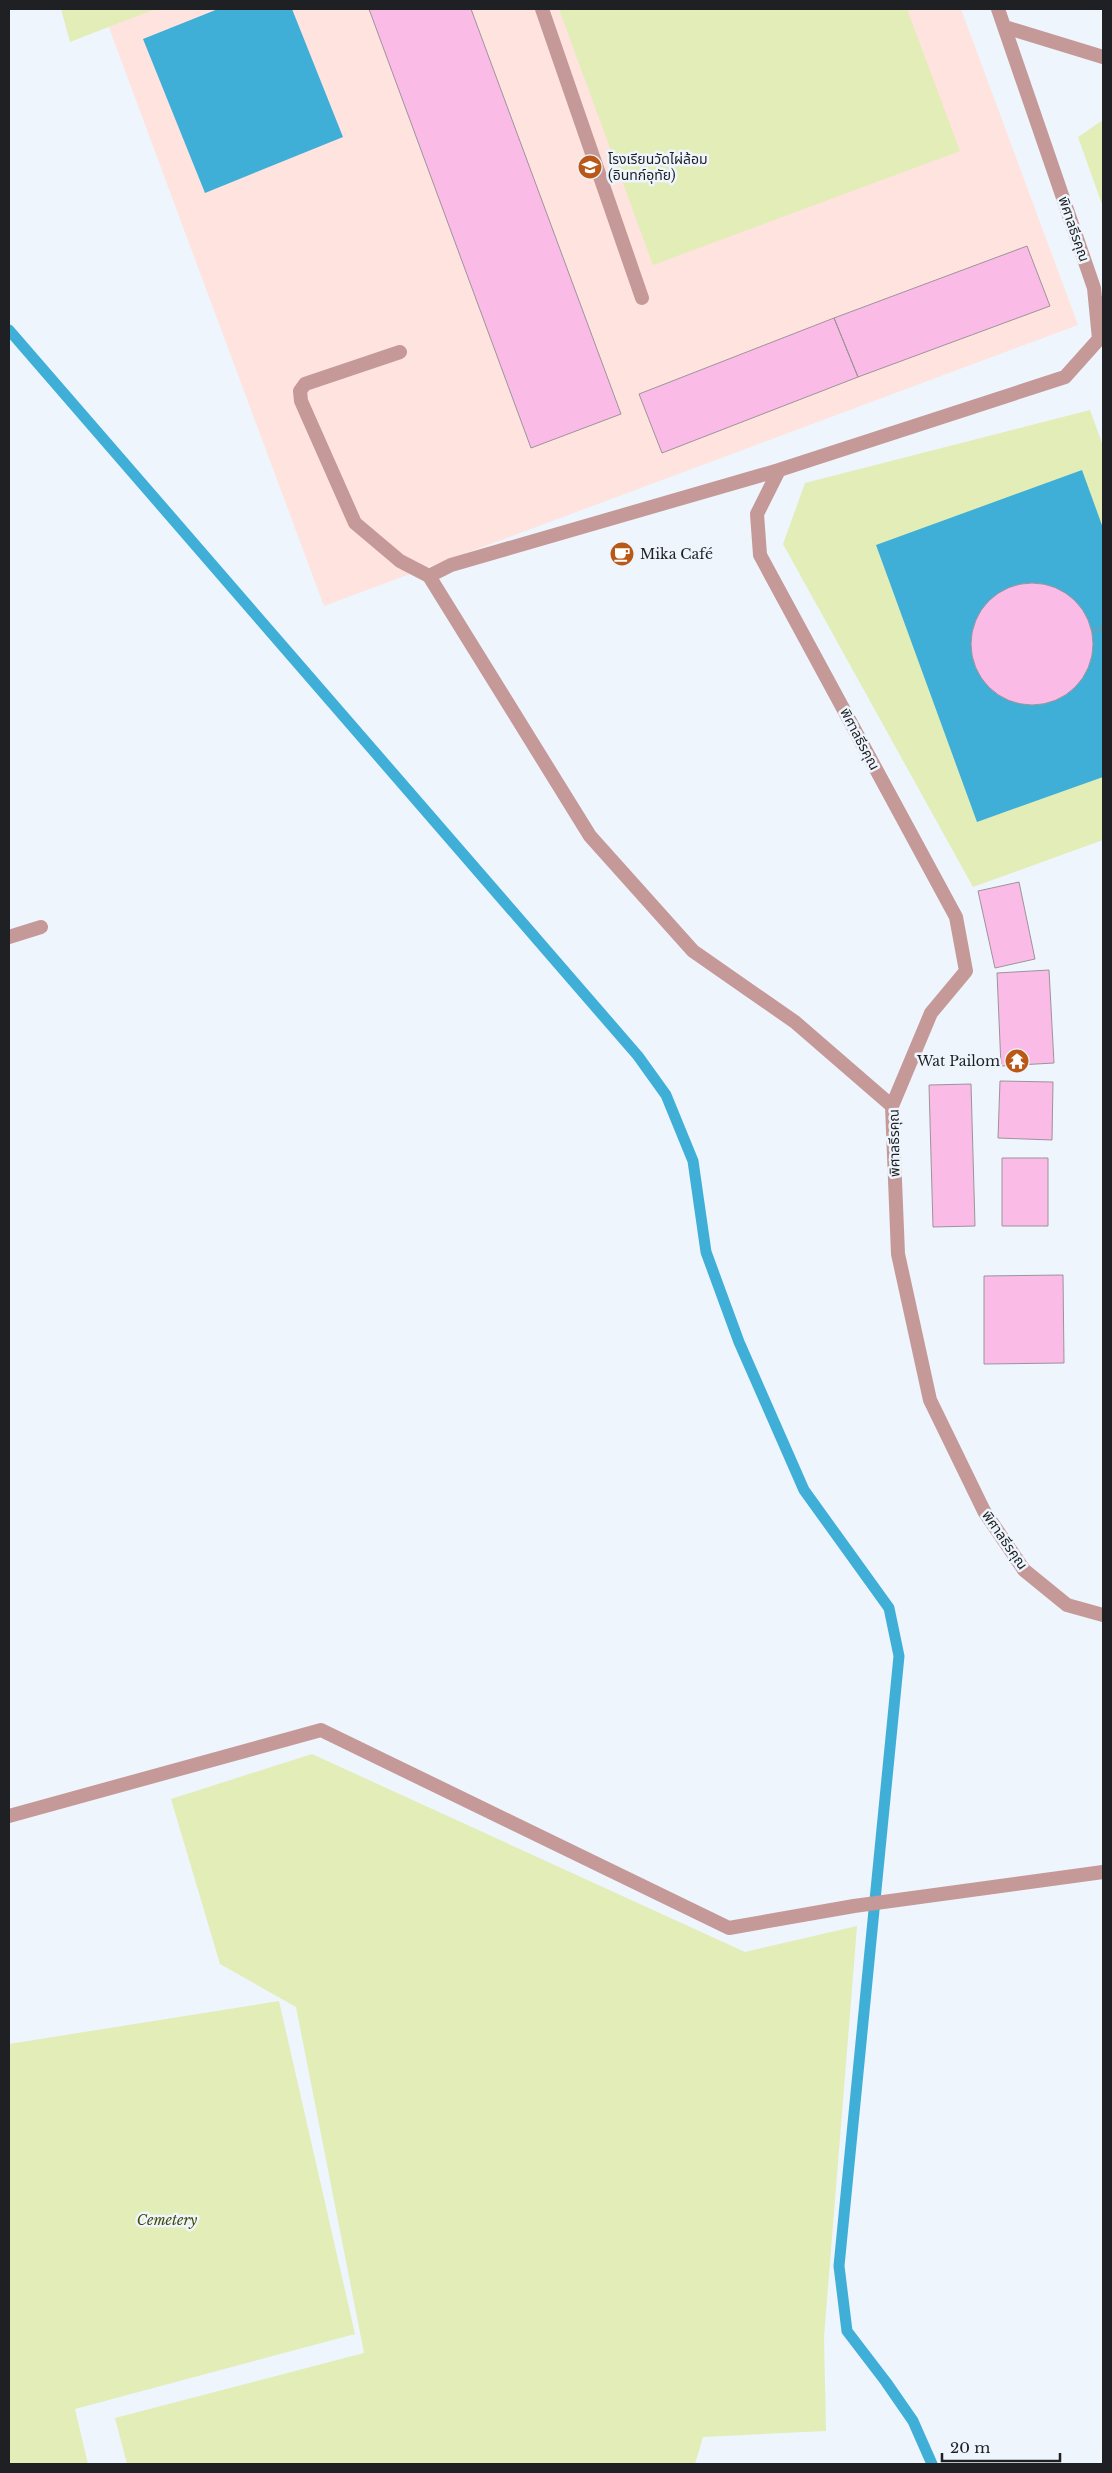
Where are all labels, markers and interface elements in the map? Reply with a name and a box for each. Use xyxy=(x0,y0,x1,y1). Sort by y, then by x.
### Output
place label: โรงเรียนวัดไผ่ล้อม (อินทก์อุทัย) xyxy=(608,150,708,184)
school or university icon: โรงเรียนวัดไผ่ล้อม (อินทก์อุทัย) xyxy=(577,154,603,180)
street label: พิศาลธีรคุณ xyxy=(1054,194,1094,264)
cafe icon: Mika Café xyxy=(609,541,635,567)
place label: Mika Café xyxy=(640,545,713,563)
street label: พิศาลธีรคุณ xyxy=(836,705,884,773)
temple icon: Wat Pailom xyxy=(1004,1048,1030,1074)
place label: Wat Pailom xyxy=(916,1052,1000,1070)
street label: พิศาลธีรคุณ xyxy=(884,1109,904,1177)
street label: พิศาลธีรคุณ xyxy=(978,1507,1032,1573)
park label: Cemetery xyxy=(137,2211,198,2229)
scale bar xyxy=(942,2430,1060,2462)
text: 20 m xyxy=(950,2438,990,2457)

